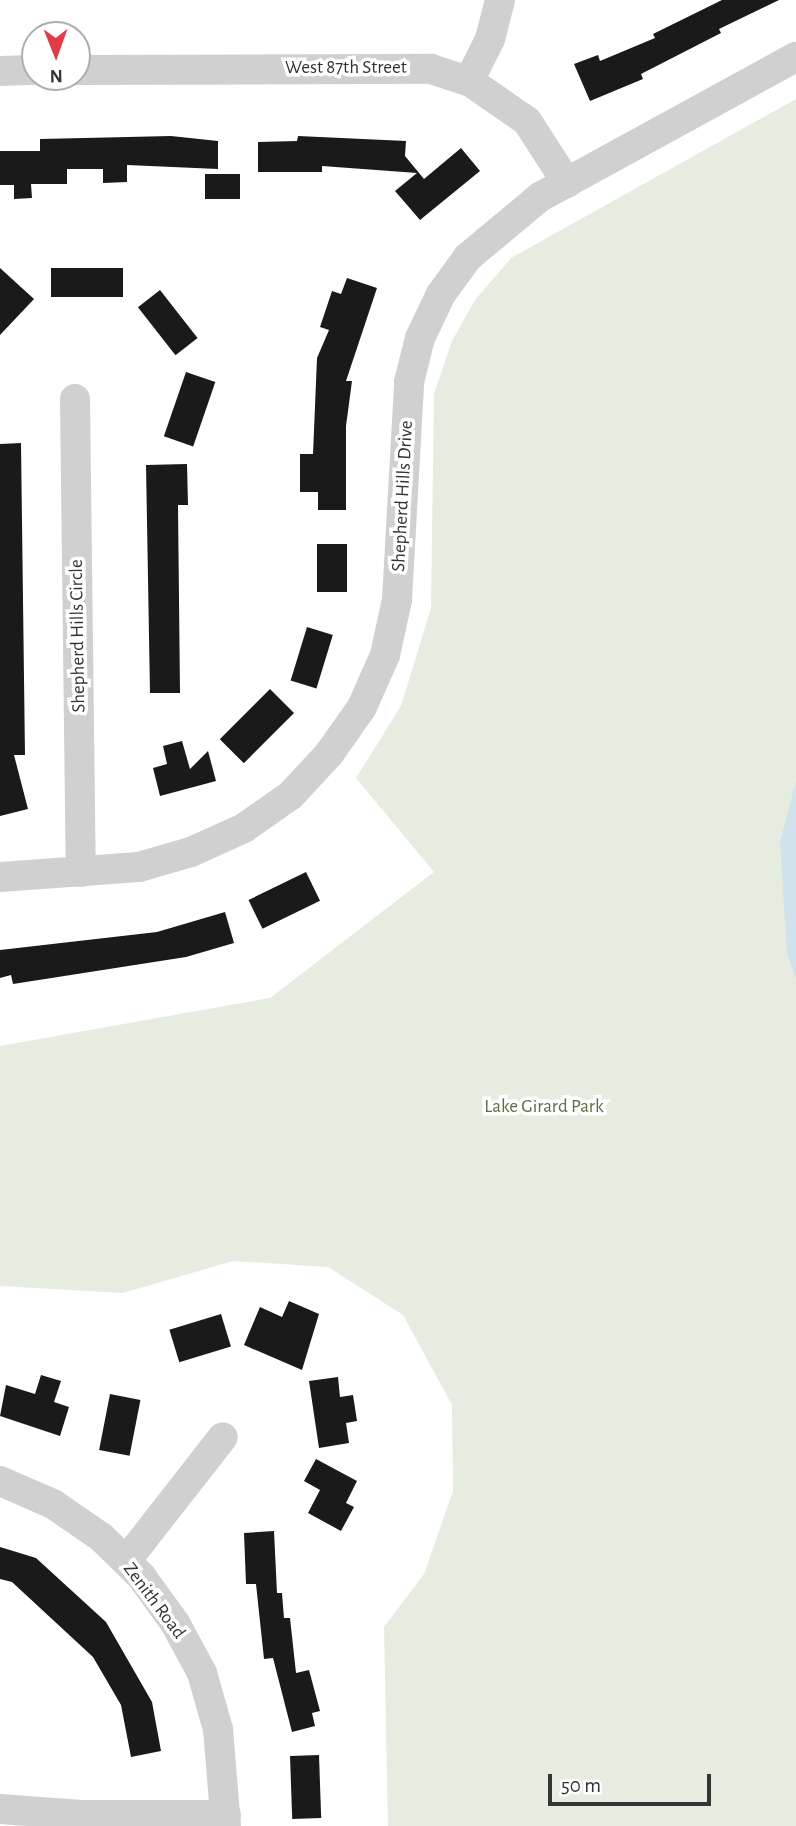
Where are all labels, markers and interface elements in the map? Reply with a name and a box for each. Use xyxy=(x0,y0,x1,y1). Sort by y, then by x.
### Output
north arrow xyxy=(21,21,91,91)
street label: West 87th Street xyxy=(285,57,407,79)
text: N xyxy=(50,66,63,85)
street label: Shepherd Hills Drive xyxy=(388,420,418,572)
street label: Shepherd Hills Circle xyxy=(65,559,91,713)
park label: Lake Girard Park xyxy=(484,1096,604,1118)
street label: Zenith Road xyxy=(118,1558,190,1644)
scale bar xyxy=(551,1759,714,1803)
text: 50 m xyxy=(561,1775,601,1796)

